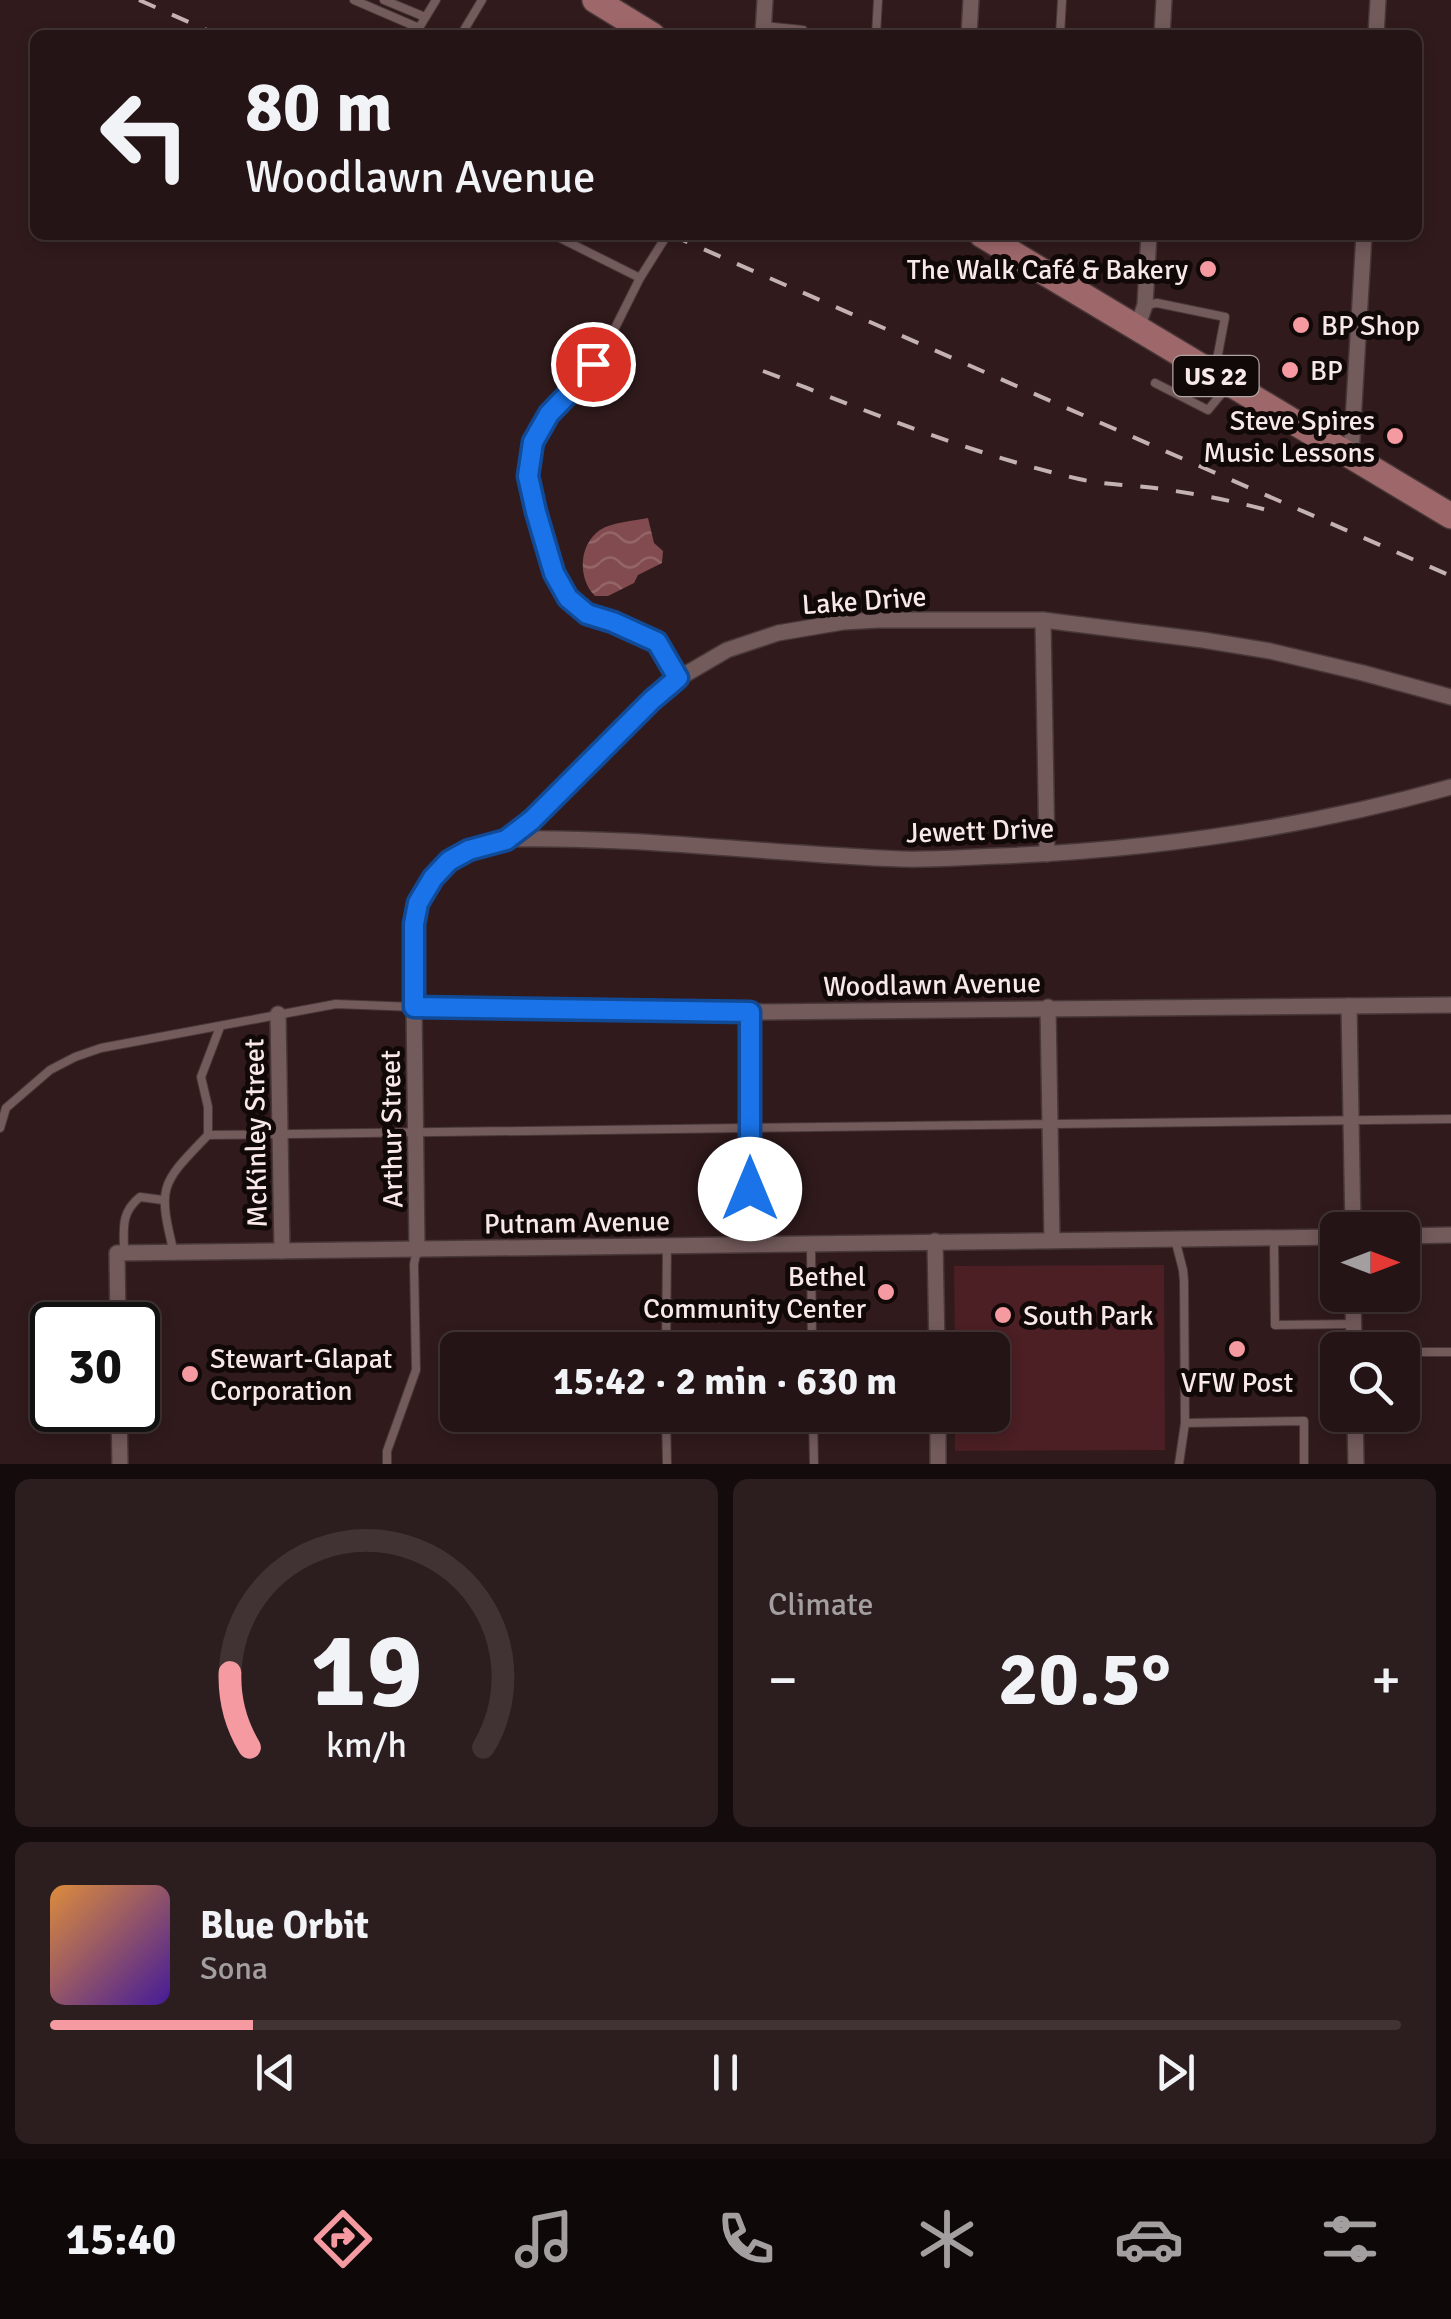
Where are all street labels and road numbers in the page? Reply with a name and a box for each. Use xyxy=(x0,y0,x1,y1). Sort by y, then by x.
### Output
road number: US 22 xyxy=(1174,356,1258,396)
street label: Lake Drive xyxy=(801,580,928,622)
street label: Jewett Drive xyxy=(905,811,1055,851)
street label: Woodlawn Avenue xyxy=(823,966,1041,1004)
street label: McKinley Street xyxy=(237,1038,275,1228)
street label: Arthur Street xyxy=(374,1050,410,1208)
street label: Putnam Avenue xyxy=(484,1204,670,1242)

